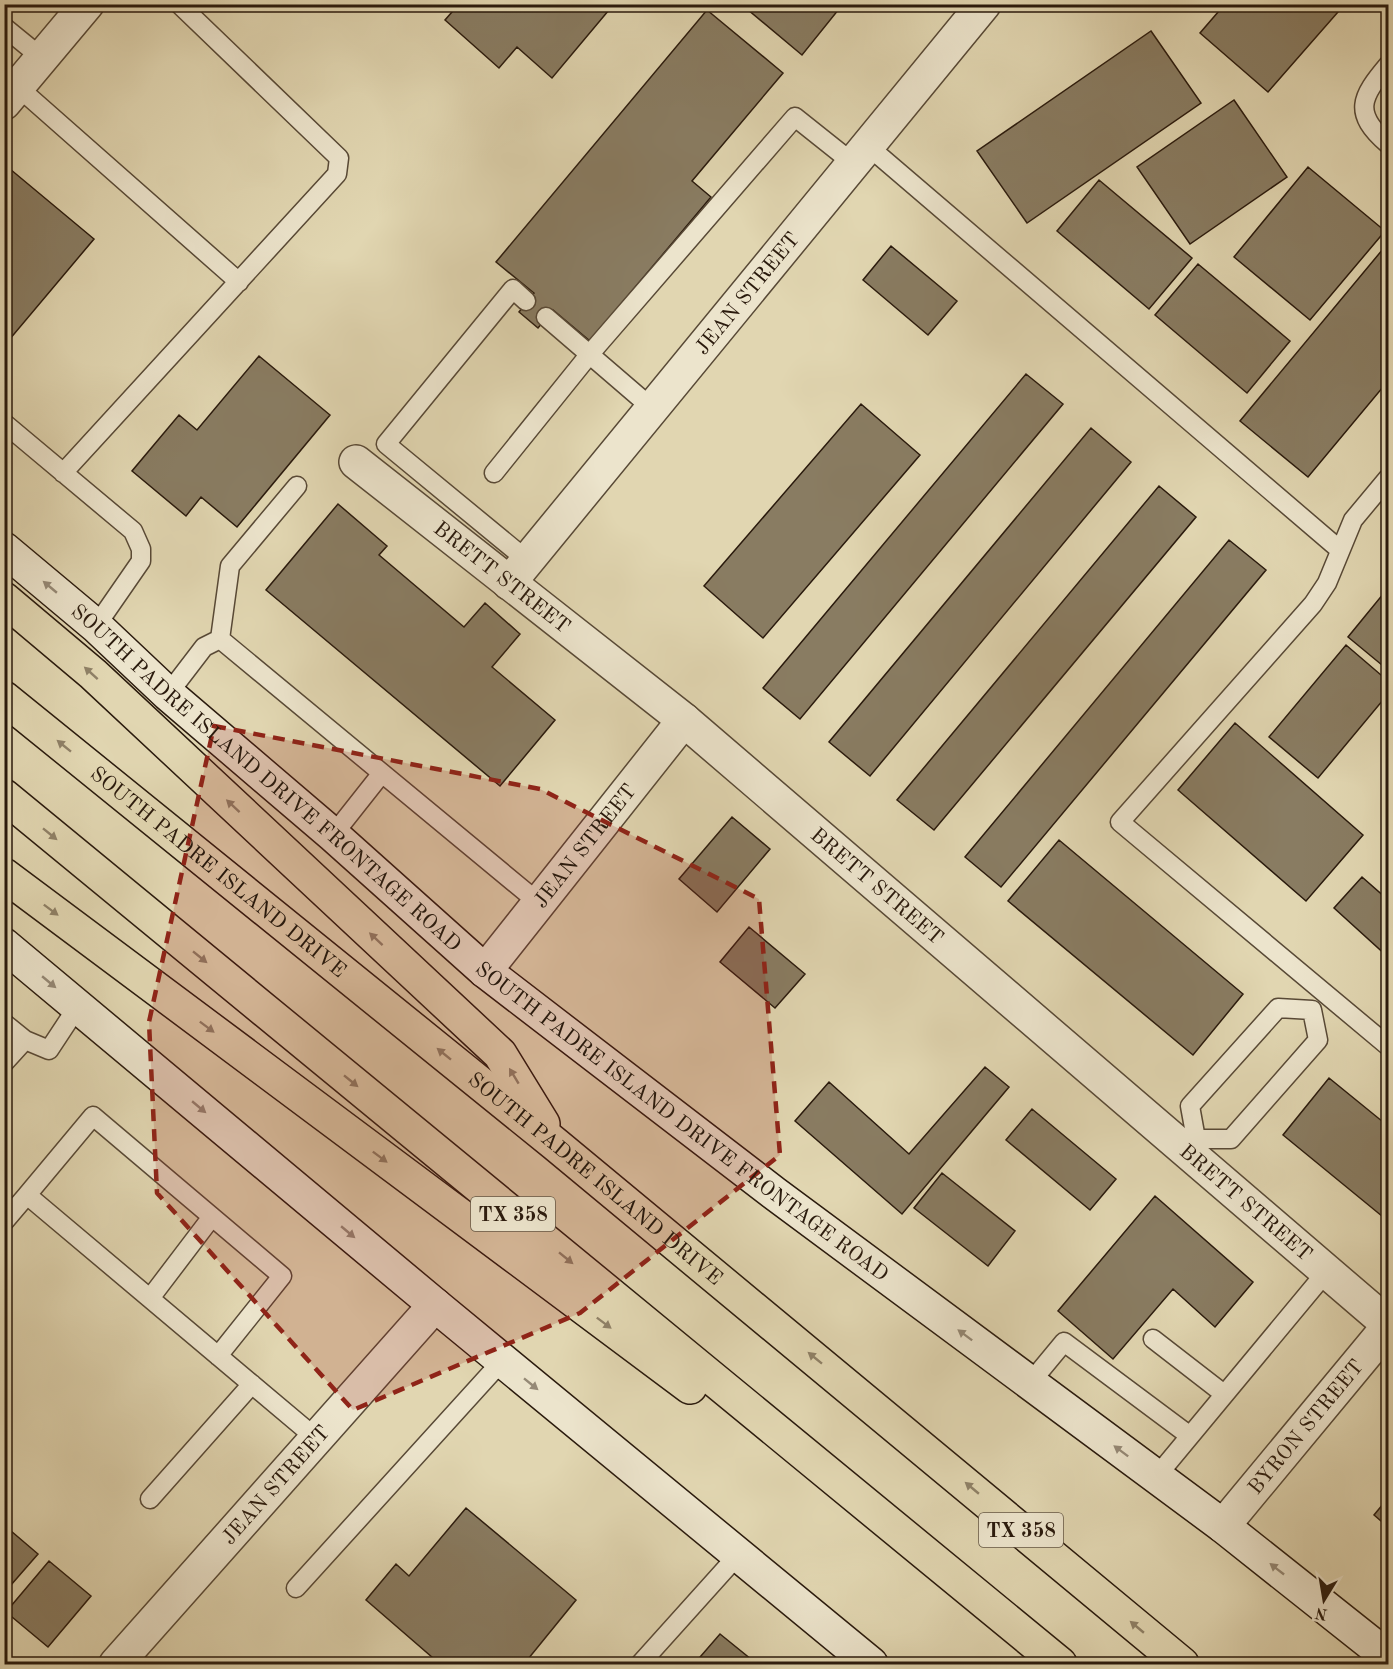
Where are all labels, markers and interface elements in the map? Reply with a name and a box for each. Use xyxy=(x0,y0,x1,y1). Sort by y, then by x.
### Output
street label: JEAN STREET xyxy=(692,229,804,359)
street label: BRETT STREET xyxy=(429,518,573,638)
one-way arrow xyxy=(42,581,58,594)
street label: SOUTH PADRE ISLAND DRIVE FRONTAGE ROAD xyxy=(64,599,468,955)
one-way arrow xyxy=(83,666,98,680)
one-way arrow xyxy=(56,740,72,753)
street label: SOUTH PADRE ISLAND DRIVE xyxy=(86,760,352,982)
street label: JEAN STREET xyxy=(530,781,641,912)
one-way arrow xyxy=(226,799,241,813)
street label: BRETT STREET xyxy=(806,825,947,949)
one-way arrow xyxy=(42,827,58,840)
one-way arrow xyxy=(44,904,59,916)
one-way arrow xyxy=(368,932,383,946)
one-way arrow xyxy=(192,951,208,964)
street label: SOUTH PADRE ISLAND DRIVE FRONTAGE ROAD xyxy=(470,956,894,1284)
one-way arrow xyxy=(41,975,56,988)
one-way arrow xyxy=(199,1021,215,1033)
one-way arrow xyxy=(437,1048,452,1061)
street label: SOUTH PADRE ISLAND DRIVE xyxy=(463,1067,729,1289)
one-way arrow xyxy=(508,1068,519,1084)
one-way arrow xyxy=(343,1075,359,1088)
one-way arrow xyxy=(191,1101,207,1114)
street label: BRETT STREET xyxy=(1175,1141,1315,1266)
one-way arrow xyxy=(373,1150,388,1162)
road number: TX 358 xyxy=(471,1197,555,1231)
one-way arrow xyxy=(340,1226,356,1239)
one-way arrow xyxy=(559,1252,574,1264)
one-way arrow xyxy=(597,1317,612,1329)
one-way arrow xyxy=(957,1329,973,1341)
one-way arrow xyxy=(807,1351,823,1364)
street label: BYRON STREET xyxy=(1245,1356,1368,1499)
one-way arrow xyxy=(523,1377,538,1390)
street label: JEAN STREET xyxy=(219,1422,335,1549)
one-way arrow xyxy=(1114,1445,1130,1457)
one-way arrow xyxy=(965,1482,980,1495)
road number: TX 358 xyxy=(979,1513,1063,1547)
one-way arrow xyxy=(1270,1563,1285,1576)
north arrow xyxy=(1294,1570,1354,1630)
text: N xyxy=(1313,1604,1329,1622)
one-way arrow xyxy=(1130,1621,1145,1634)

